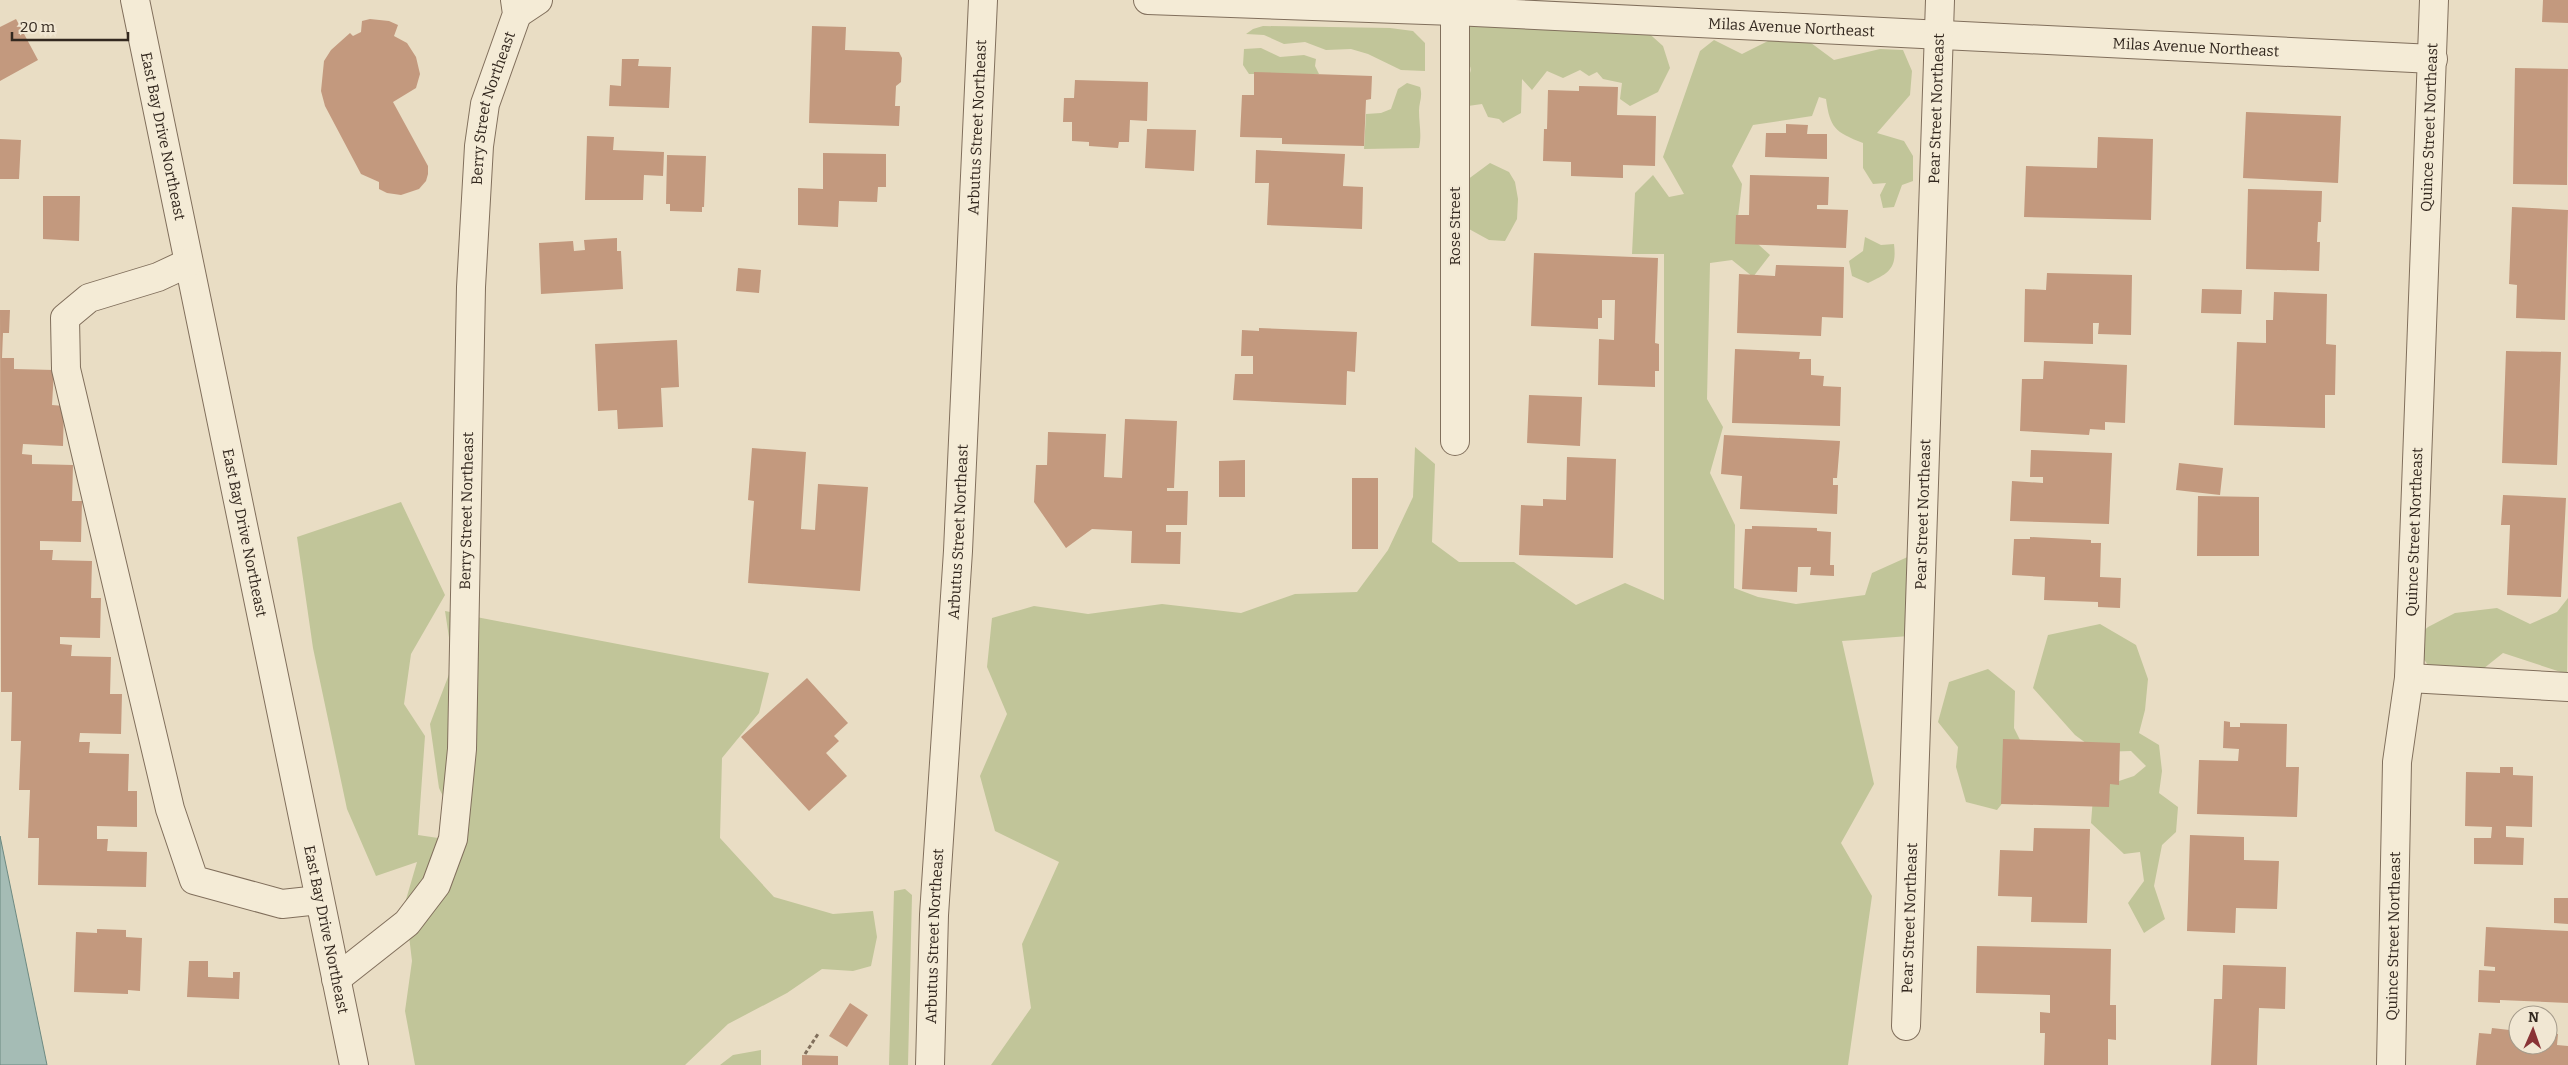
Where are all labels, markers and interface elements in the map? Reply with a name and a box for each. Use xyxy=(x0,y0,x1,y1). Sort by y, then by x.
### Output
scale bar xyxy=(12,10,129,42)
street label: Milas Avenue Northeast xyxy=(1708,14,1876,41)
text: 20 m xyxy=(20,18,56,36)
street label: Berry Street Northeast xyxy=(468,28,519,185)
street label: Pear Street Northeast xyxy=(1925,32,1948,184)
street label: Milas Avenue Northeast xyxy=(2112,34,2280,60)
street label: Arbutus Street Northeast xyxy=(964,39,990,215)
street label: Quince Street Northeast xyxy=(2417,42,2441,212)
street label: East Bay Drive Northeast xyxy=(137,50,189,223)
street label: Rose Street xyxy=(1446,186,1464,265)
street label: Berry Street Northeast xyxy=(456,431,477,590)
street label: Pear Street Northeast xyxy=(1911,438,1934,590)
street label: Arbutus Street Northeast xyxy=(945,443,972,620)
street label: East Bay Drive Northeast xyxy=(218,447,271,619)
street label: Quince Street Northeast xyxy=(2402,447,2427,617)
street label: Pear Street Northeast xyxy=(1898,842,1921,994)
street label: East Bay Drive Northeast xyxy=(300,844,352,1016)
street label: Arbutus Street Northeast xyxy=(922,847,947,1024)
street label: Quince Street Northeast xyxy=(2383,851,2404,1021)
north arrow xyxy=(2508,1005,2558,1055)
text: N xyxy=(2528,1009,2539,1026)

